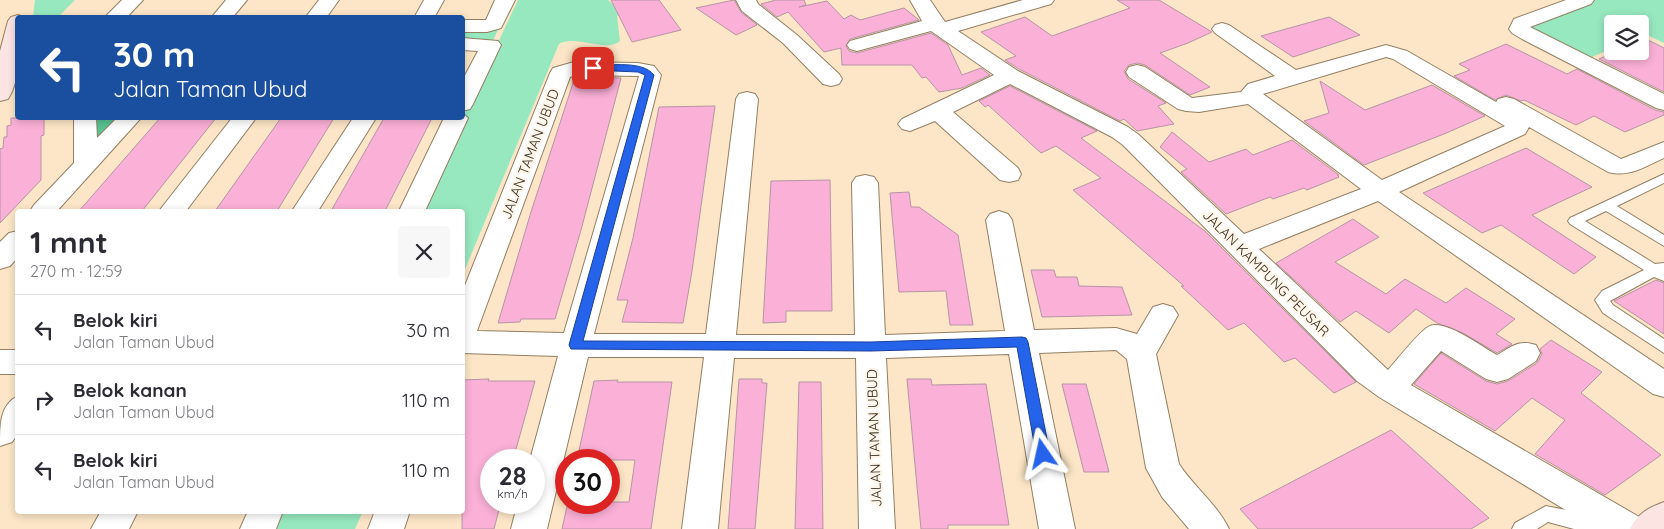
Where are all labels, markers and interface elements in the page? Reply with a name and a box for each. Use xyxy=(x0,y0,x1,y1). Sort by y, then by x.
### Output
map controls xyxy=(1604,15,1649,60)
button: layers xyxy=(1604,15,1649,60)
text: 30 m xyxy=(113,32,195,76)
icon: left xyxy=(30,35,95,100)
pin xyxy=(572,47,614,89)
icon: arrive xyxy=(579,54,607,82)
text: Jalan Taman Ubud xyxy=(113,75,307,103)
street label: JALAN TAMAN UBUD xyxy=(497,86,563,222)
street label: JALAN KAMPUNG PEUSAR xyxy=(1199,206,1333,340)
text: 1 mnt xyxy=(30,223,108,261)
button: close xyxy=(398,226,450,278)
text: 270 m · 12:59 xyxy=(30,261,123,281)
text: Belok kiri xyxy=(73,308,158,332)
icon: left xyxy=(30,316,58,344)
text: 30 m xyxy=(406,318,450,342)
text: Jalan Taman Ubud xyxy=(73,332,214,352)
street label: JALAN TAMAN UBUD xyxy=(863,369,885,507)
text: Belok kanan xyxy=(73,378,187,402)
icon: right xyxy=(30,386,58,414)
text: 110 m xyxy=(402,388,450,412)
text: Jalan Taman Ubud xyxy=(73,402,214,422)
position arrow xyxy=(1016,427,1068,479)
text: Belok kiri xyxy=(73,448,158,472)
speed limit sign: 30 xyxy=(555,449,620,514)
icon: left xyxy=(30,456,58,484)
text: 110 m xyxy=(402,458,450,482)
text: 28 xyxy=(499,460,526,491)
text: Jalan Taman Ubud xyxy=(73,472,214,492)
text: km/h xyxy=(497,486,528,501)

